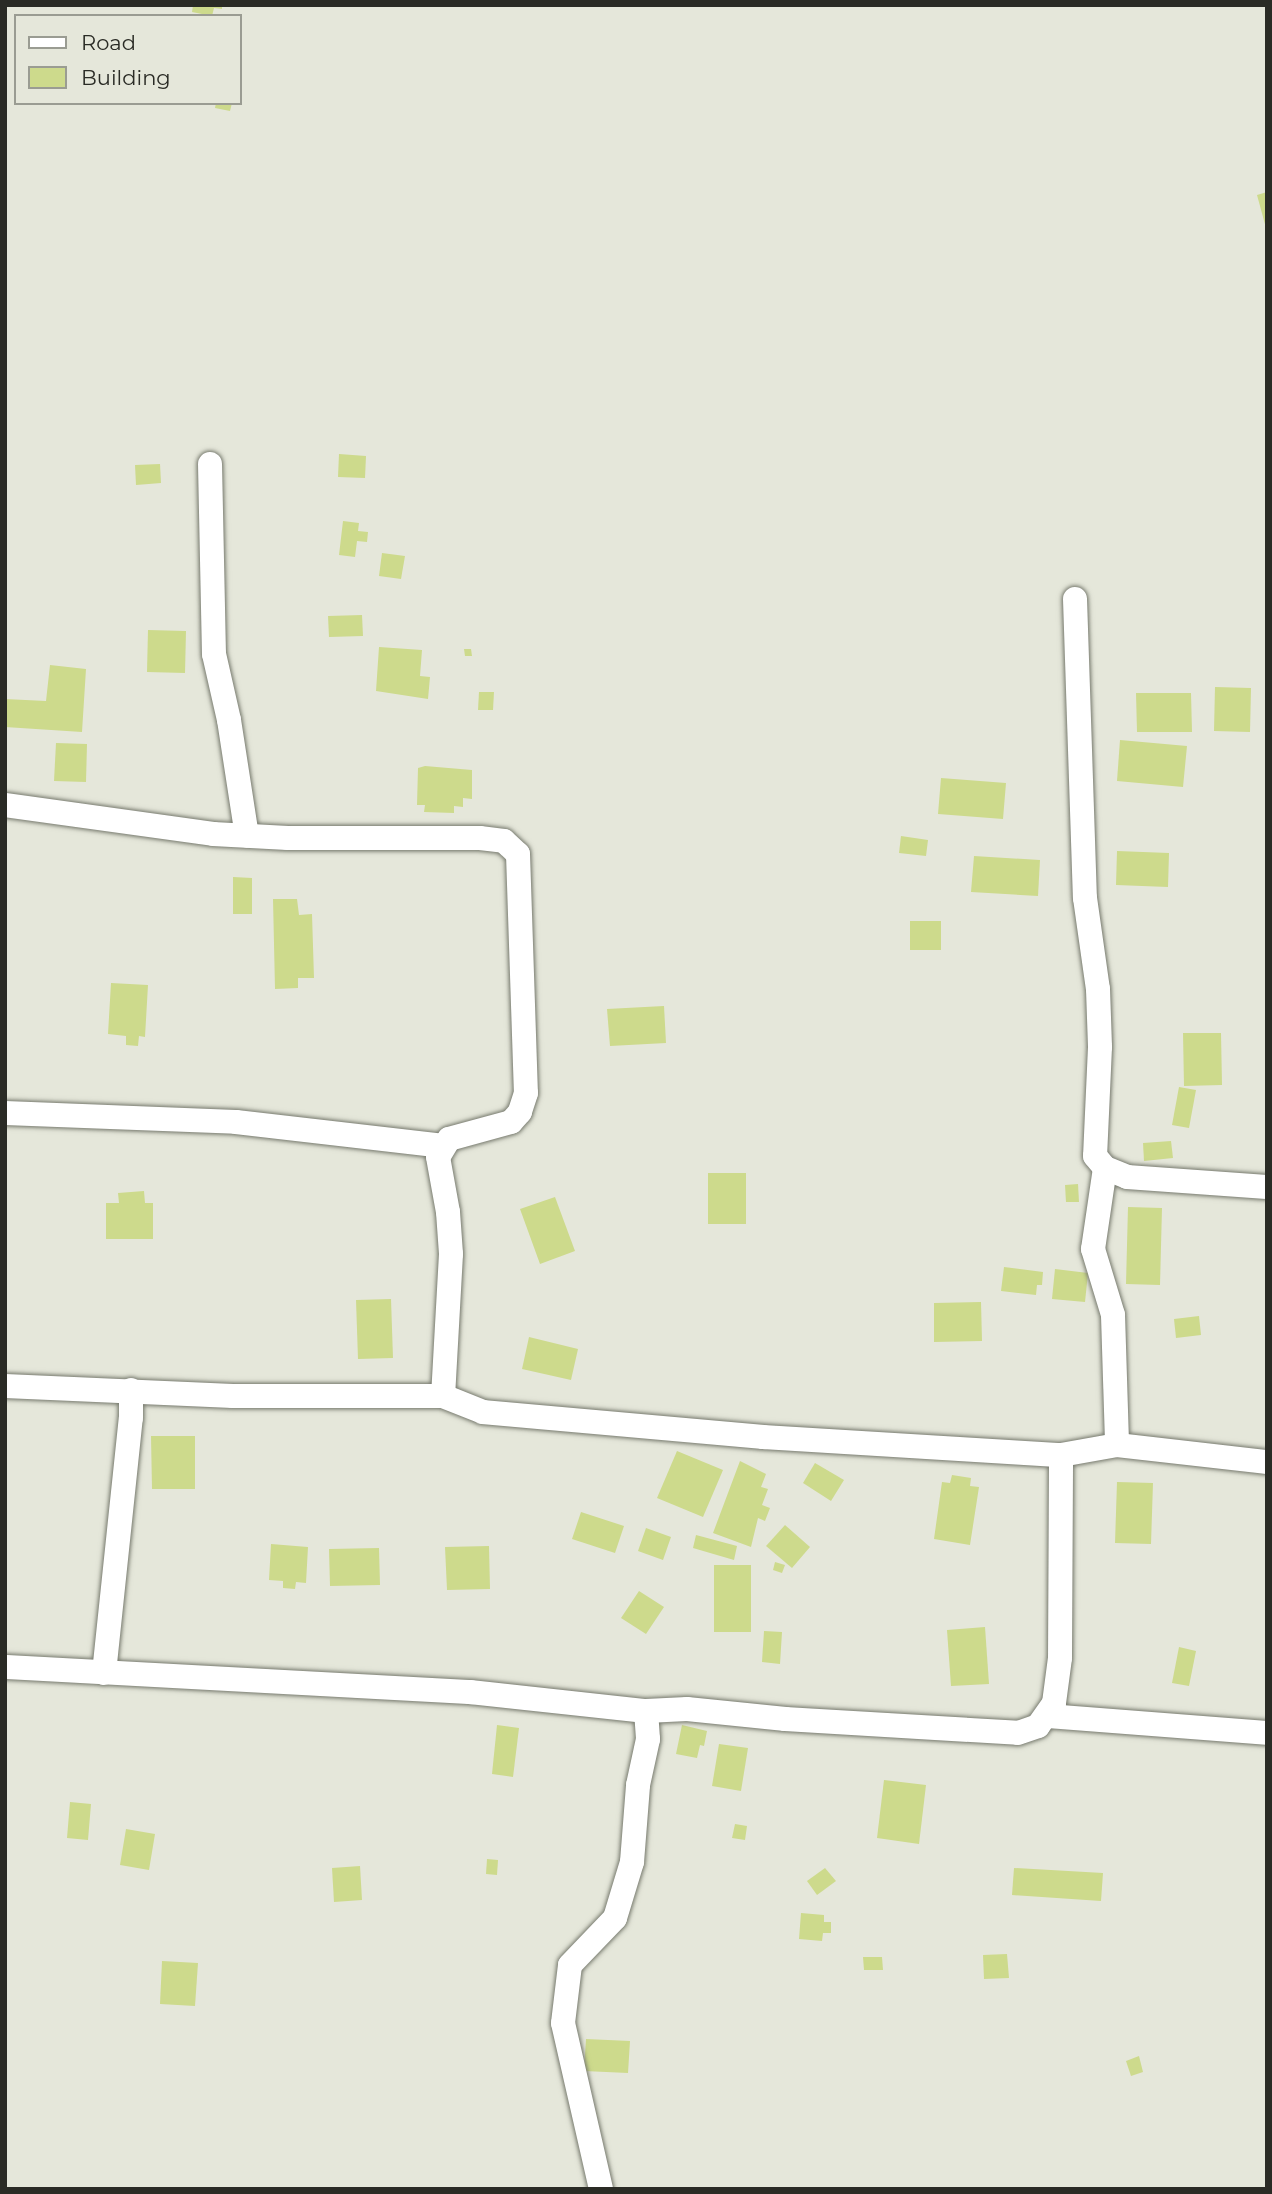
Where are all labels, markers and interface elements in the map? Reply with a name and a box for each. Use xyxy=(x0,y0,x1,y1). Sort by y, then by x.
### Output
legend xyxy=(14,14,242,105)
text: Road xyxy=(81,30,136,55)
text: Building xyxy=(81,65,171,90)

